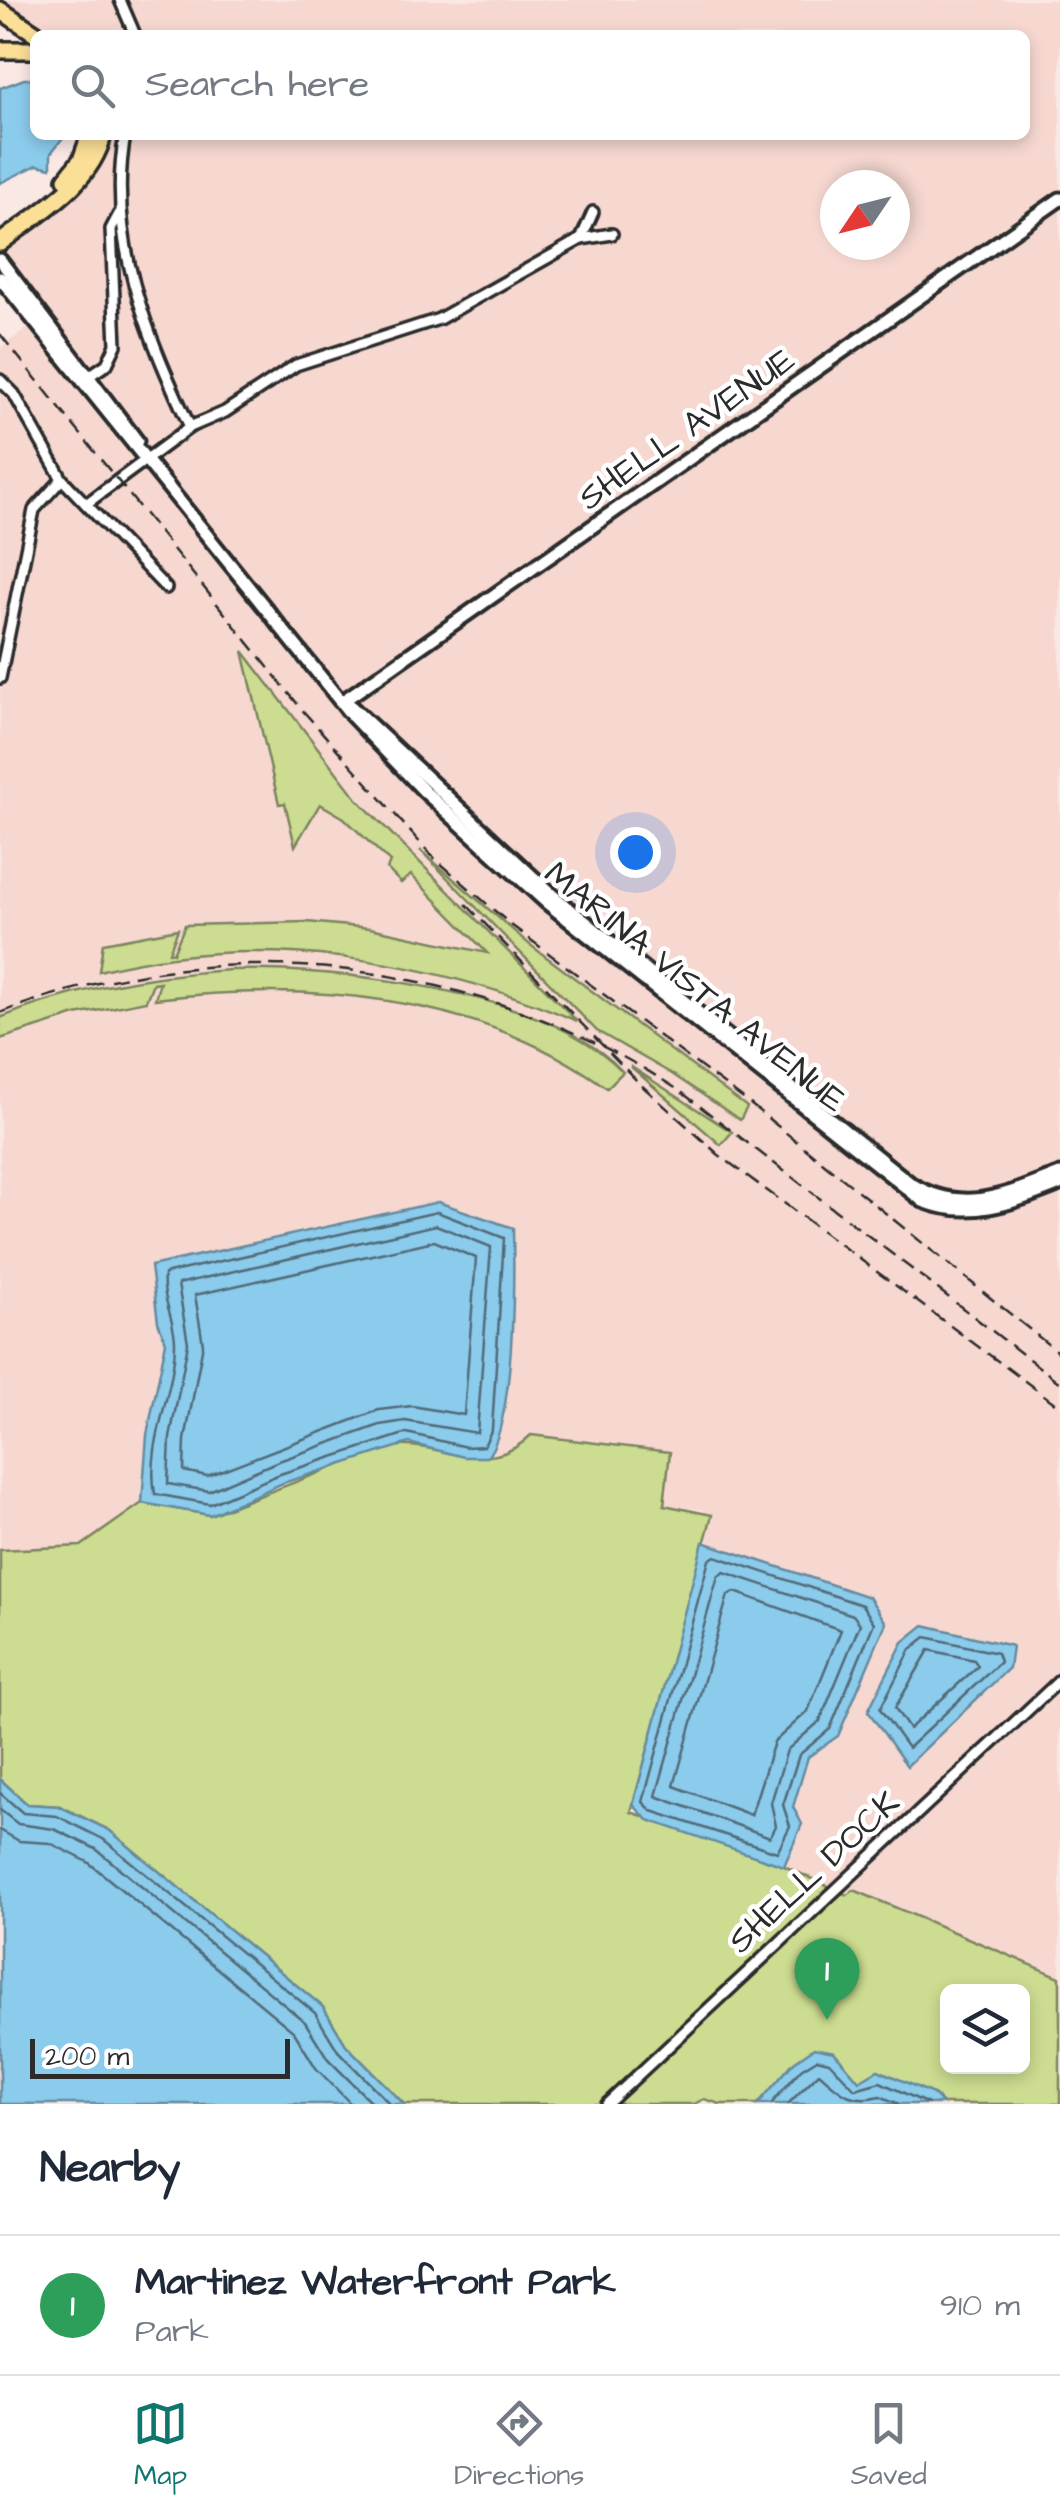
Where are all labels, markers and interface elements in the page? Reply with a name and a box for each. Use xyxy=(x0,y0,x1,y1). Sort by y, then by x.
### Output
search box xyxy=(30,30,1030,140)
icon: search xyxy=(65,58,120,113)
text: Search here xyxy=(145,59,369,111)
north arrow xyxy=(820,170,910,260)
street label: SHELL AVENUE xyxy=(569,336,805,522)
your location xyxy=(610,827,661,878)
street label: MARINA VISTA AVENUE xyxy=(534,850,857,1124)
street label: SHELL DOCK xyxy=(717,1780,911,1965)
pin: 1 xyxy=(794,1938,860,2020)
map controls xyxy=(940,1984,1030,2074)
button: layers xyxy=(940,1984,1030,2074)
scale bar xyxy=(30,2034,290,2078)
text: 200 m xyxy=(45,2037,129,2076)
text: Nearby xyxy=(40,2140,180,2198)
text: Martinez Waterfront Park xyxy=(135,2257,616,2309)
text: 1 xyxy=(70,2283,75,2328)
text: 910 m xyxy=(940,2283,1020,2328)
text: Park xyxy=(135,2309,209,2354)
tab: Map xyxy=(133,2396,188,2495)
tab: Directions xyxy=(454,2396,584,2495)
tab: Saved xyxy=(851,2396,927,2495)

